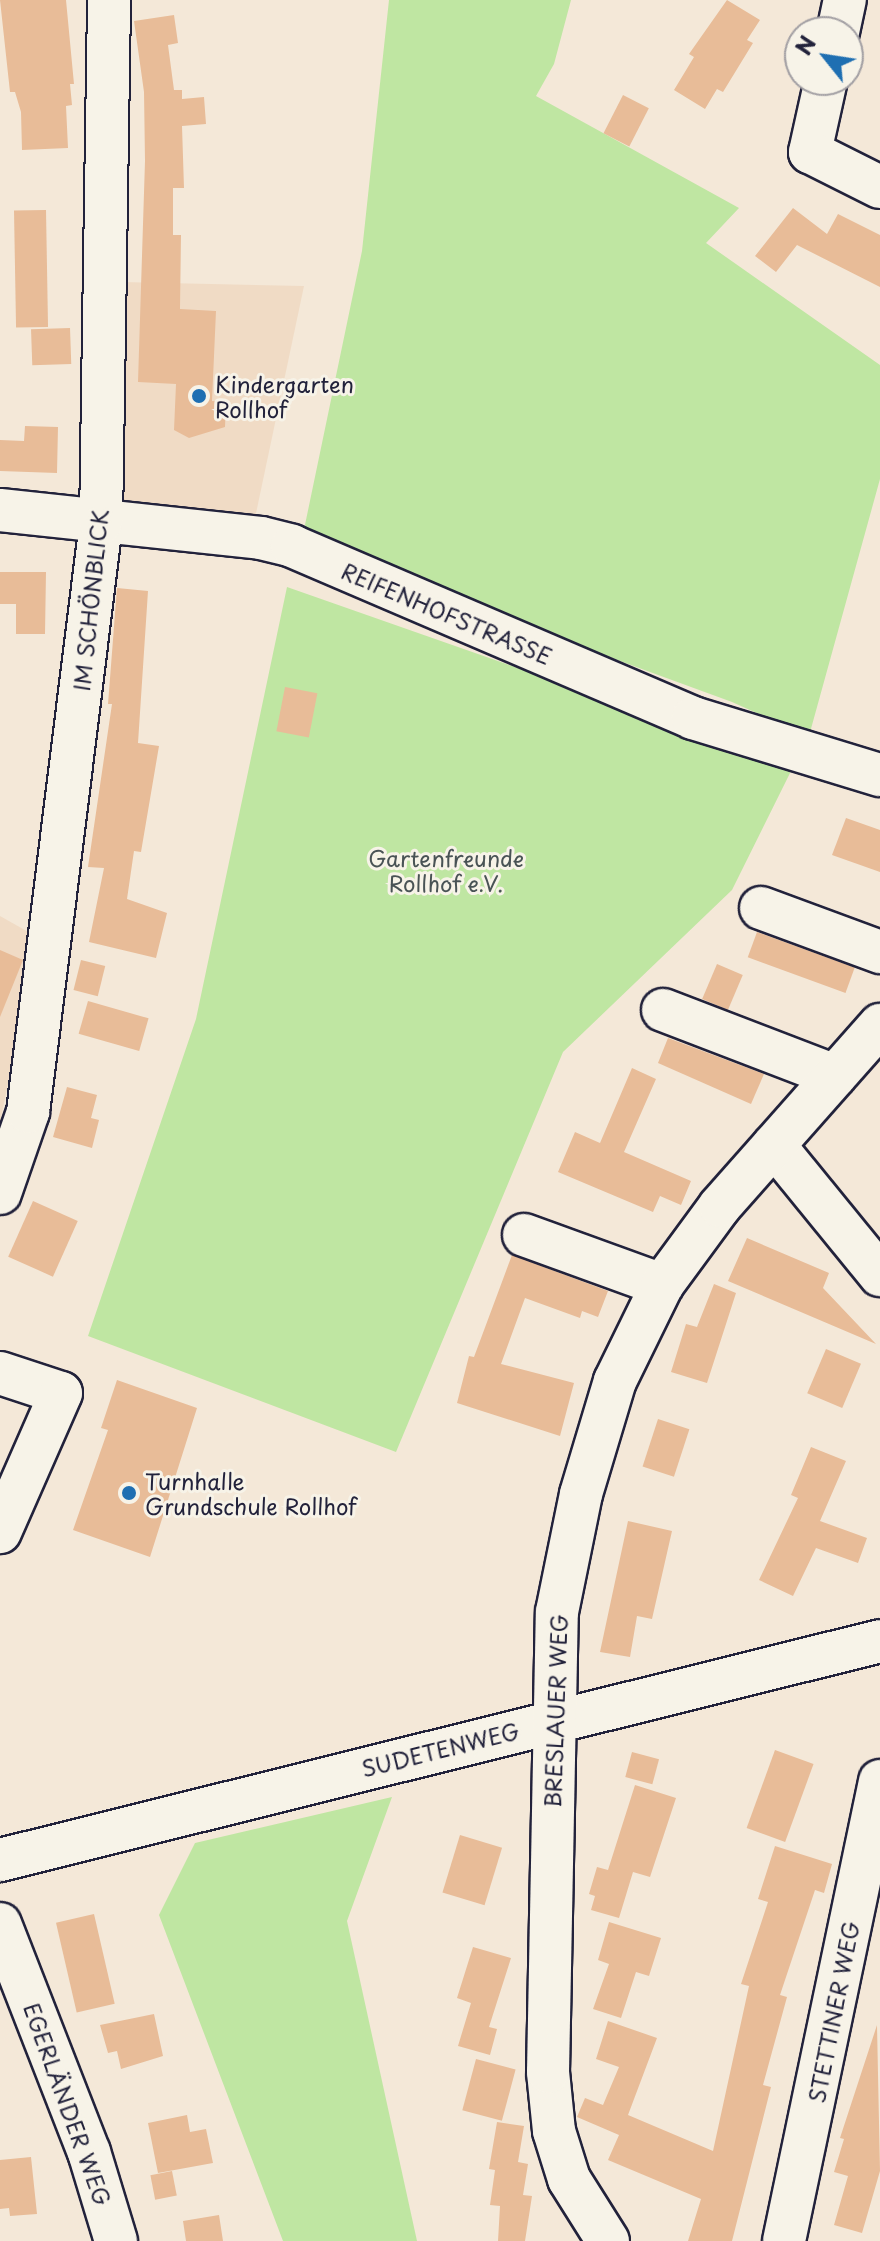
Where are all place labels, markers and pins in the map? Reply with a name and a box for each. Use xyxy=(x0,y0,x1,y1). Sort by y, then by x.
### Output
place label: Kindergarten Rollhof xyxy=(215,370,354,422)
marker: Kindergarten Rollhof xyxy=(190,387,208,405)
place label: Turnhalle Grundschule Rollhof xyxy=(145,1467,357,1518)
marker: Turnhalle Grundschule Rollhof xyxy=(120,1484,138,1502)

